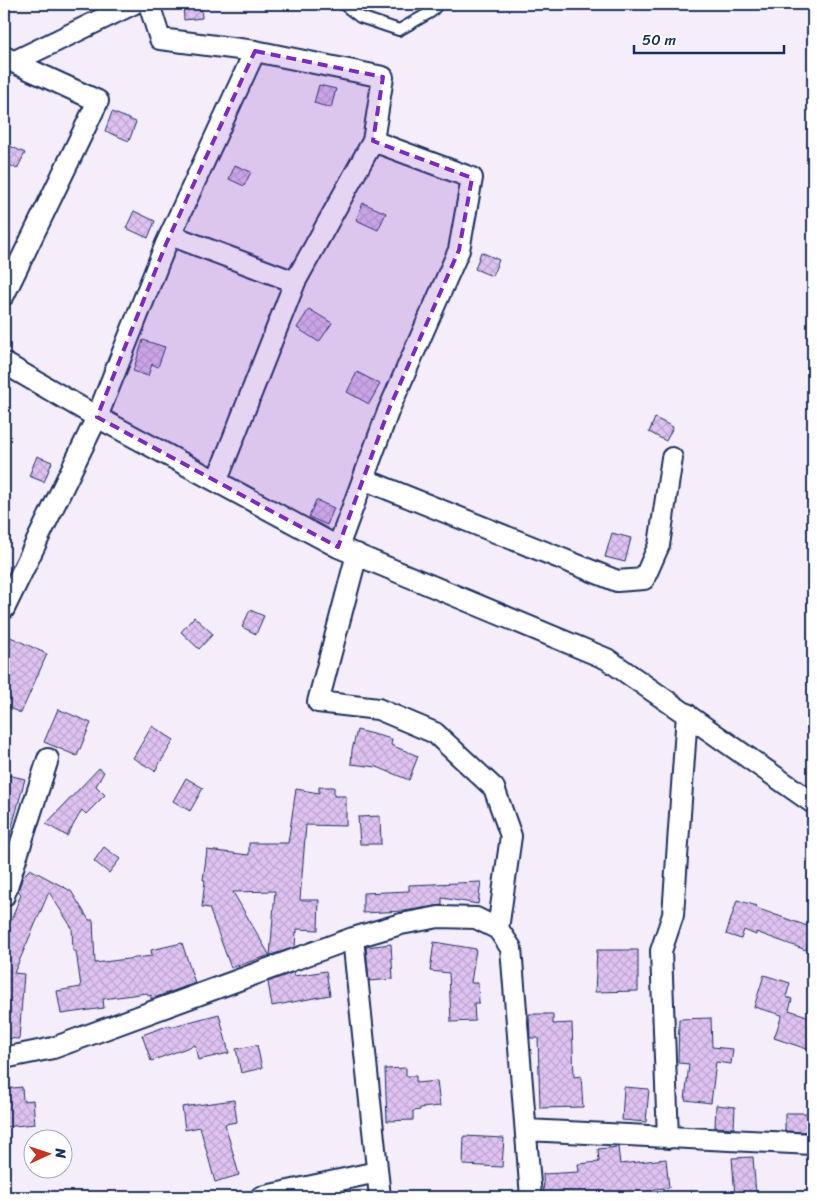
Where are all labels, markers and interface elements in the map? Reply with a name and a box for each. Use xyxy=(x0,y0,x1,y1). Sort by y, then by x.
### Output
scale bar xyxy=(634,22,784,54)
text: 50 m xyxy=(642,27,677,53)
north arrow xyxy=(22,1128,72,1178)
text: N xyxy=(48,1147,73,1159)

